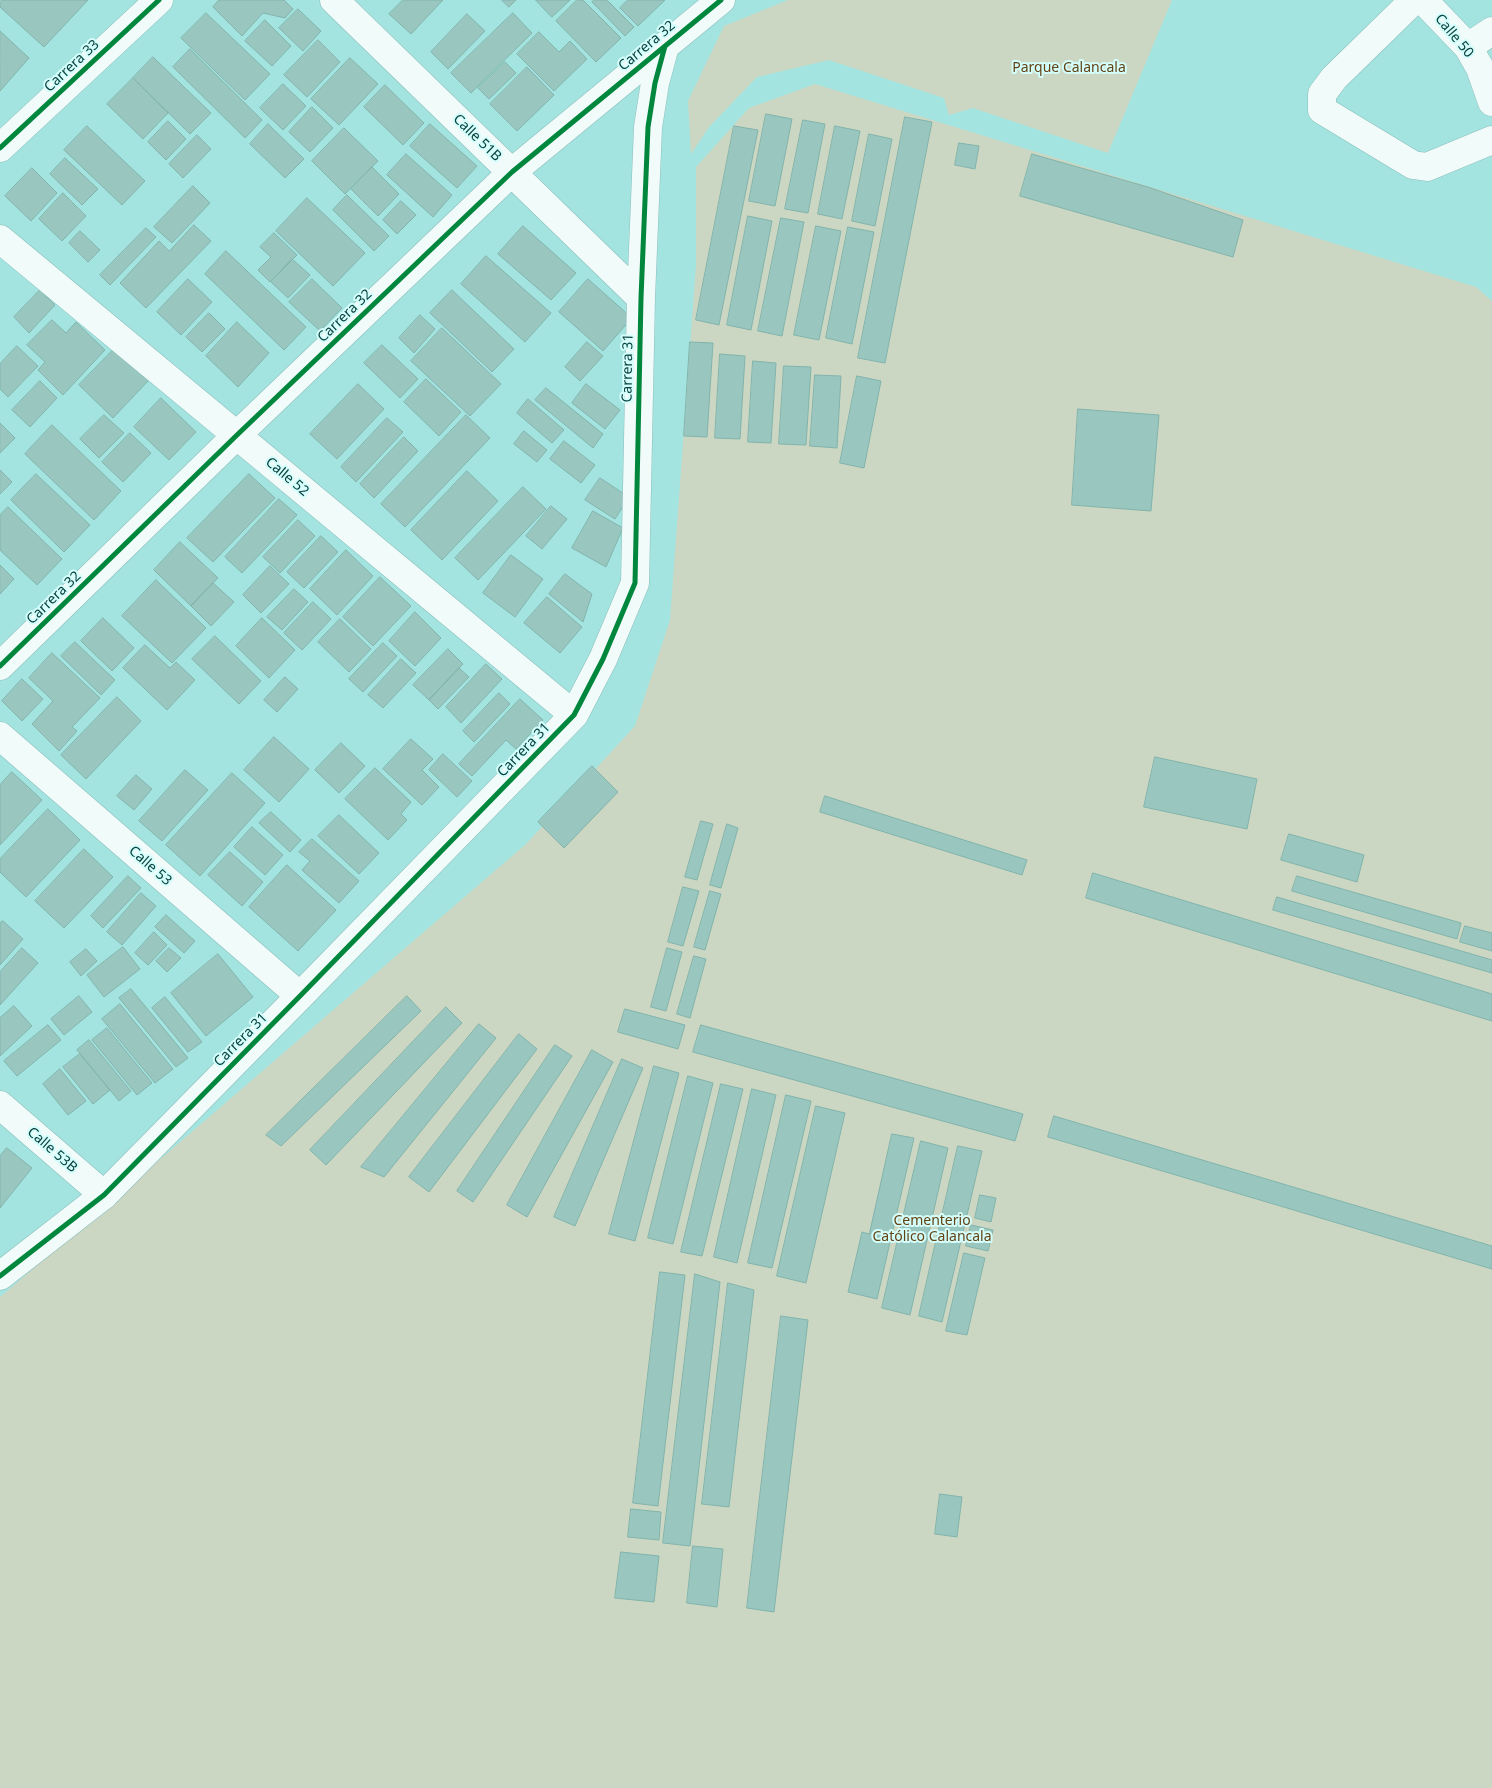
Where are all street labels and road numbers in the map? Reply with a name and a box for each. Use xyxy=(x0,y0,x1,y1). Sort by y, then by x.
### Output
street label: Calle 50 xyxy=(1431,11,1477,61)
street label: Carrera 32 xyxy=(615,17,679,75)
street label: Carrera 33 xyxy=(41,36,103,96)
street label: Calle 51B xyxy=(449,111,505,165)
street label: Carrera 32 xyxy=(314,286,376,346)
street label: Carrera 31 xyxy=(619,333,637,403)
street label: Calle 52 xyxy=(262,454,312,500)
street label: Carrera 32 xyxy=(23,568,85,628)
street label: Carrera 31 xyxy=(494,719,554,781)
street label: Calle 53 xyxy=(125,843,175,889)
street label: Carrera 31 xyxy=(211,1010,271,1070)
street label: Calle 53B xyxy=(24,1124,80,1176)

